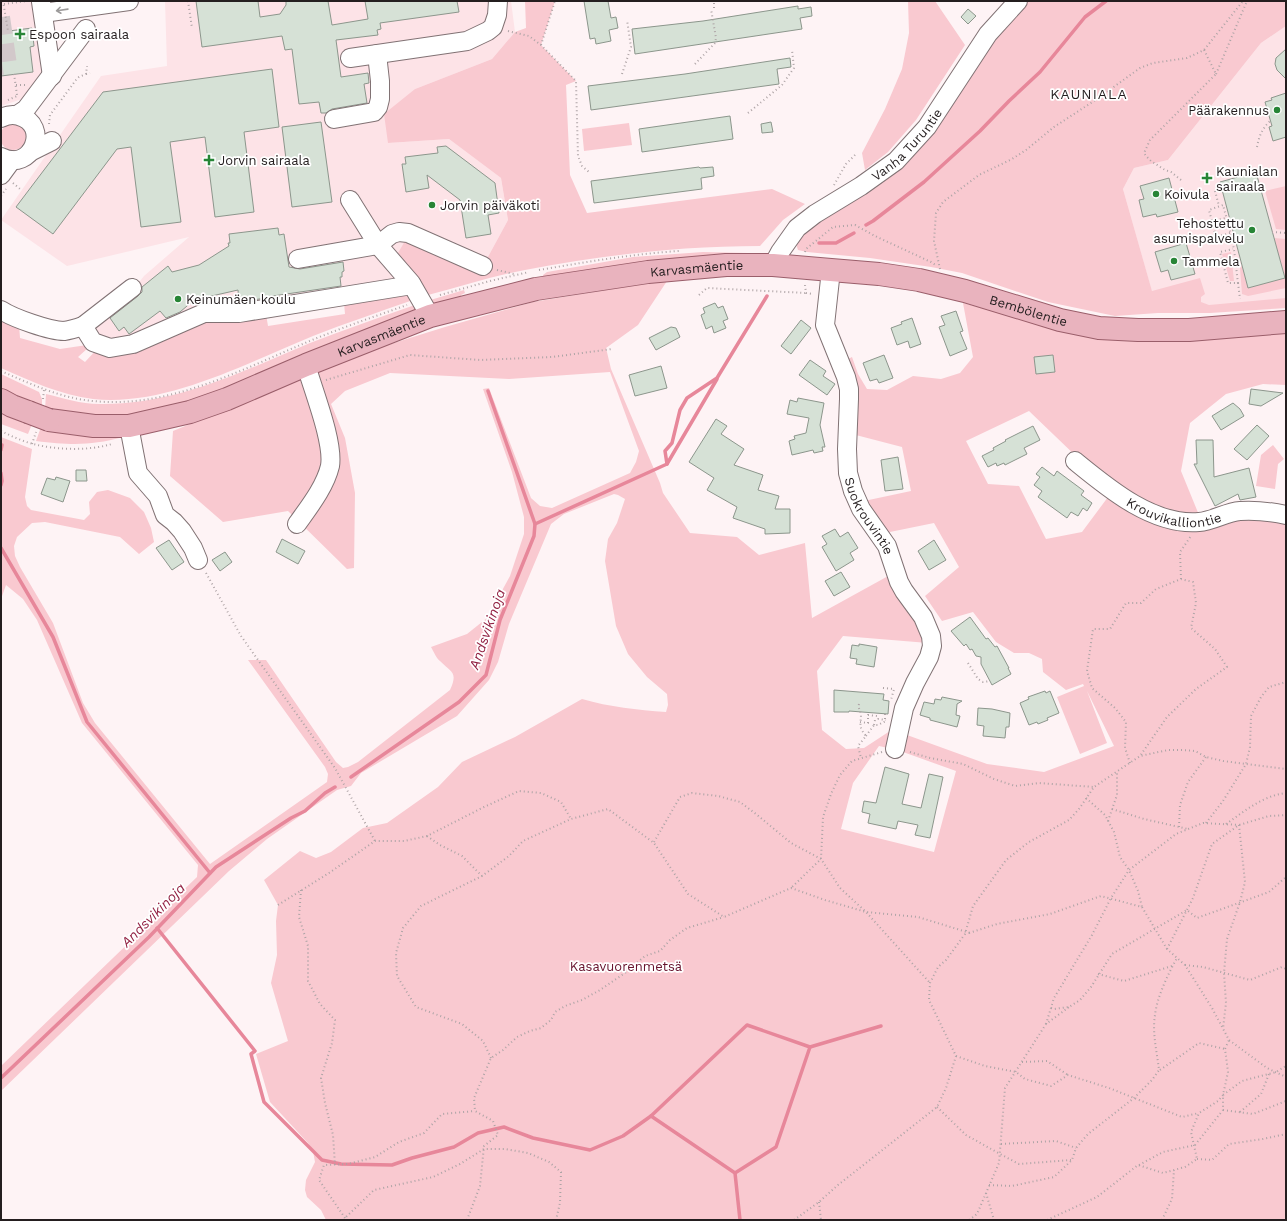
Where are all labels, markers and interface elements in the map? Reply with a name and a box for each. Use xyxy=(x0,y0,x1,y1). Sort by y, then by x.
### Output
one-way arrow xyxy=(56,6,69,14)
place label: Espoon sairaala xyxy=(29,27,130,42)
marker: Espoon sairaala xyxy=(14,28,26,40)
district label: KAUNIALA xyxy=(1050,86,1128,102)
place label: Päärakennus xyxy=(1188,103,1269,118)
marker: Päärakennus xyxy=(1272,105,1282,115)
street label: Vanha Turuntie xyxy=(869,106,945,184)
place label: Jorvin sairaala xyxy=(218,153,311,168)
marker: Jorvin sairaala xyxy=(203,154,215,166)
place label: Kaunialan sairaala xyxy=(1216,164,1278,194)
marker: Kaunialan sairaala xyxy=(1201,172,1213,184)
place label: Koivula xyxy=(1164,187,1210,202)
marker: Koivula xyxy=(1151,189,1161,199)
place label: Jorvin päiväkoti xyxy=(440,198,540,213)
marker: Jorvin päiväkoti xyxy=(427,200,437,210)
place label: Tehostettu asumispalvelu xyxy=(1154,216,1244,246)
marker: Tehostettu asumispalvelu xyxy=(1247,225,1257,235)
place label: Tammela xyxy=(1182,254,1240,269)
marker: Tammela xyxy=(1169,256,1179,266)
street label: Karvasmäentie xyxy=(649,257,743,279)
street label: Bembölentie xyxy=(988,291,1069,329)
place label: Keinumäen koulu xyxy=(186,292,296,307)
marker: Keinumäen koulu xyxy=(173,294,183,304)
street label: Karvasmäentie xyxy=(335,311,427,359)
street label: Suokrouvintie xyxy=(842,475,897,556)
street label: Krouvikalliontie xyxy=(1124,494,1223,530)
water label: Andsvikinoja xyxy=(466,587,508,672)
water label: Andsvikinoja xyxy=(117,880,188,951)
park label: Kasavuorenmetsä xyxy=(570,959,683,974)

